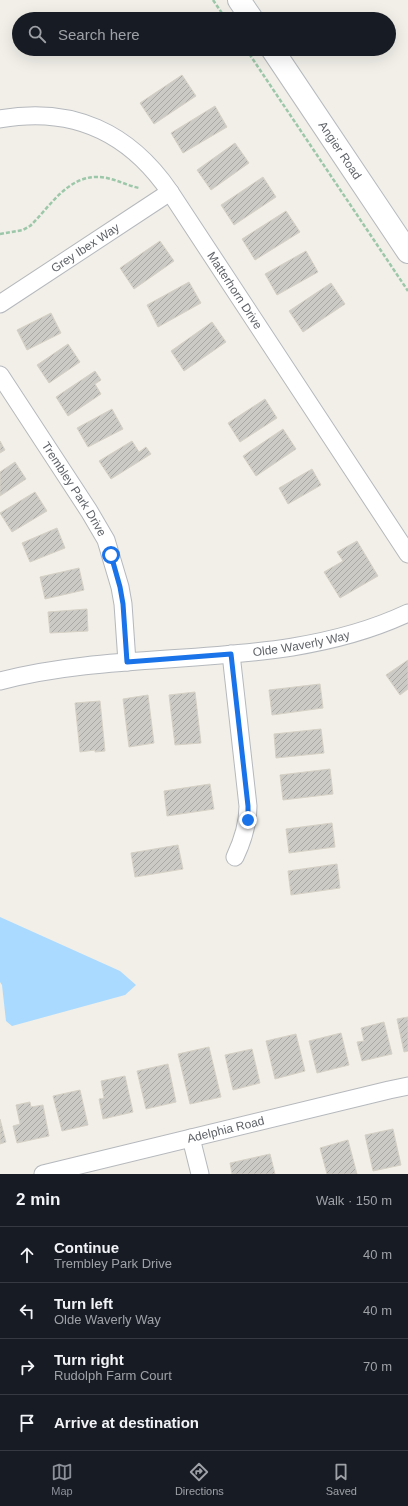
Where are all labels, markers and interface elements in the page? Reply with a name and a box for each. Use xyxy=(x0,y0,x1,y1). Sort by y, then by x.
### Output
search box xyxy=(12,12,396,56)
icon: search xyxy=(26,23,48,45)
text: Search here xyxy=(58,26,140,43)
street label: Angier Road xyxy=(315,119,364,182)
street label: Grey Ibex Way xyxy=(48,220,122,275)
street label: Matterhorn Drive xyxy=(204,249,265,332)
street label: Trembley Park Drive xyxy=(39,439,109,539)
route start xyxy=(102,546,120,564)
street label: Olde Waverly Way xyxy=(252,628,351,659)
route end xyxy=(239,811,257,829)
street label: Adelphia Road xyxy=(186,1114,266,1146)
text: 2 min xyxy=(16,1190,60,1209)
text: Walk · 150 m xyxy=(316,1193,392,1208)
text: Continue xyxy=(54,1239,119,1256)
icon: ahead xyxy=(16,1244,38,1266)
text: 40 m xyxy=(363,1247,392,1262)
text: Trembley Park Drive xyxy=(54,1256,172,1271)
text: Turn left xyxy=(54,1295,113,1312)
icon: left xyxy=(16,1300,38,1322)
text: 40 m xyxy=(363,1303,392,1318)
text: Olde Waverly Way xyxy=(54,1312,161,1327)
text: Turn right xyxy=(54,1351,124,1368)
icon: right xyxy=(16,1356,38,1378)
text: 70 m xyxy=(363,1359,392,1374)
text: Rudolph Farm Court xyxy=(54,1368,172,1383)
icon: arrive xyxy=(16,1412,38,1434)
text: Arrive at destination xyxy=(54,1414,199,1431)
tab: Map xyxy=(51,1461,73,1497)
tab: Directions xyxy=(175,1461,224,1497)
tab: Saved xyxy=(326,1461,357,1497)

